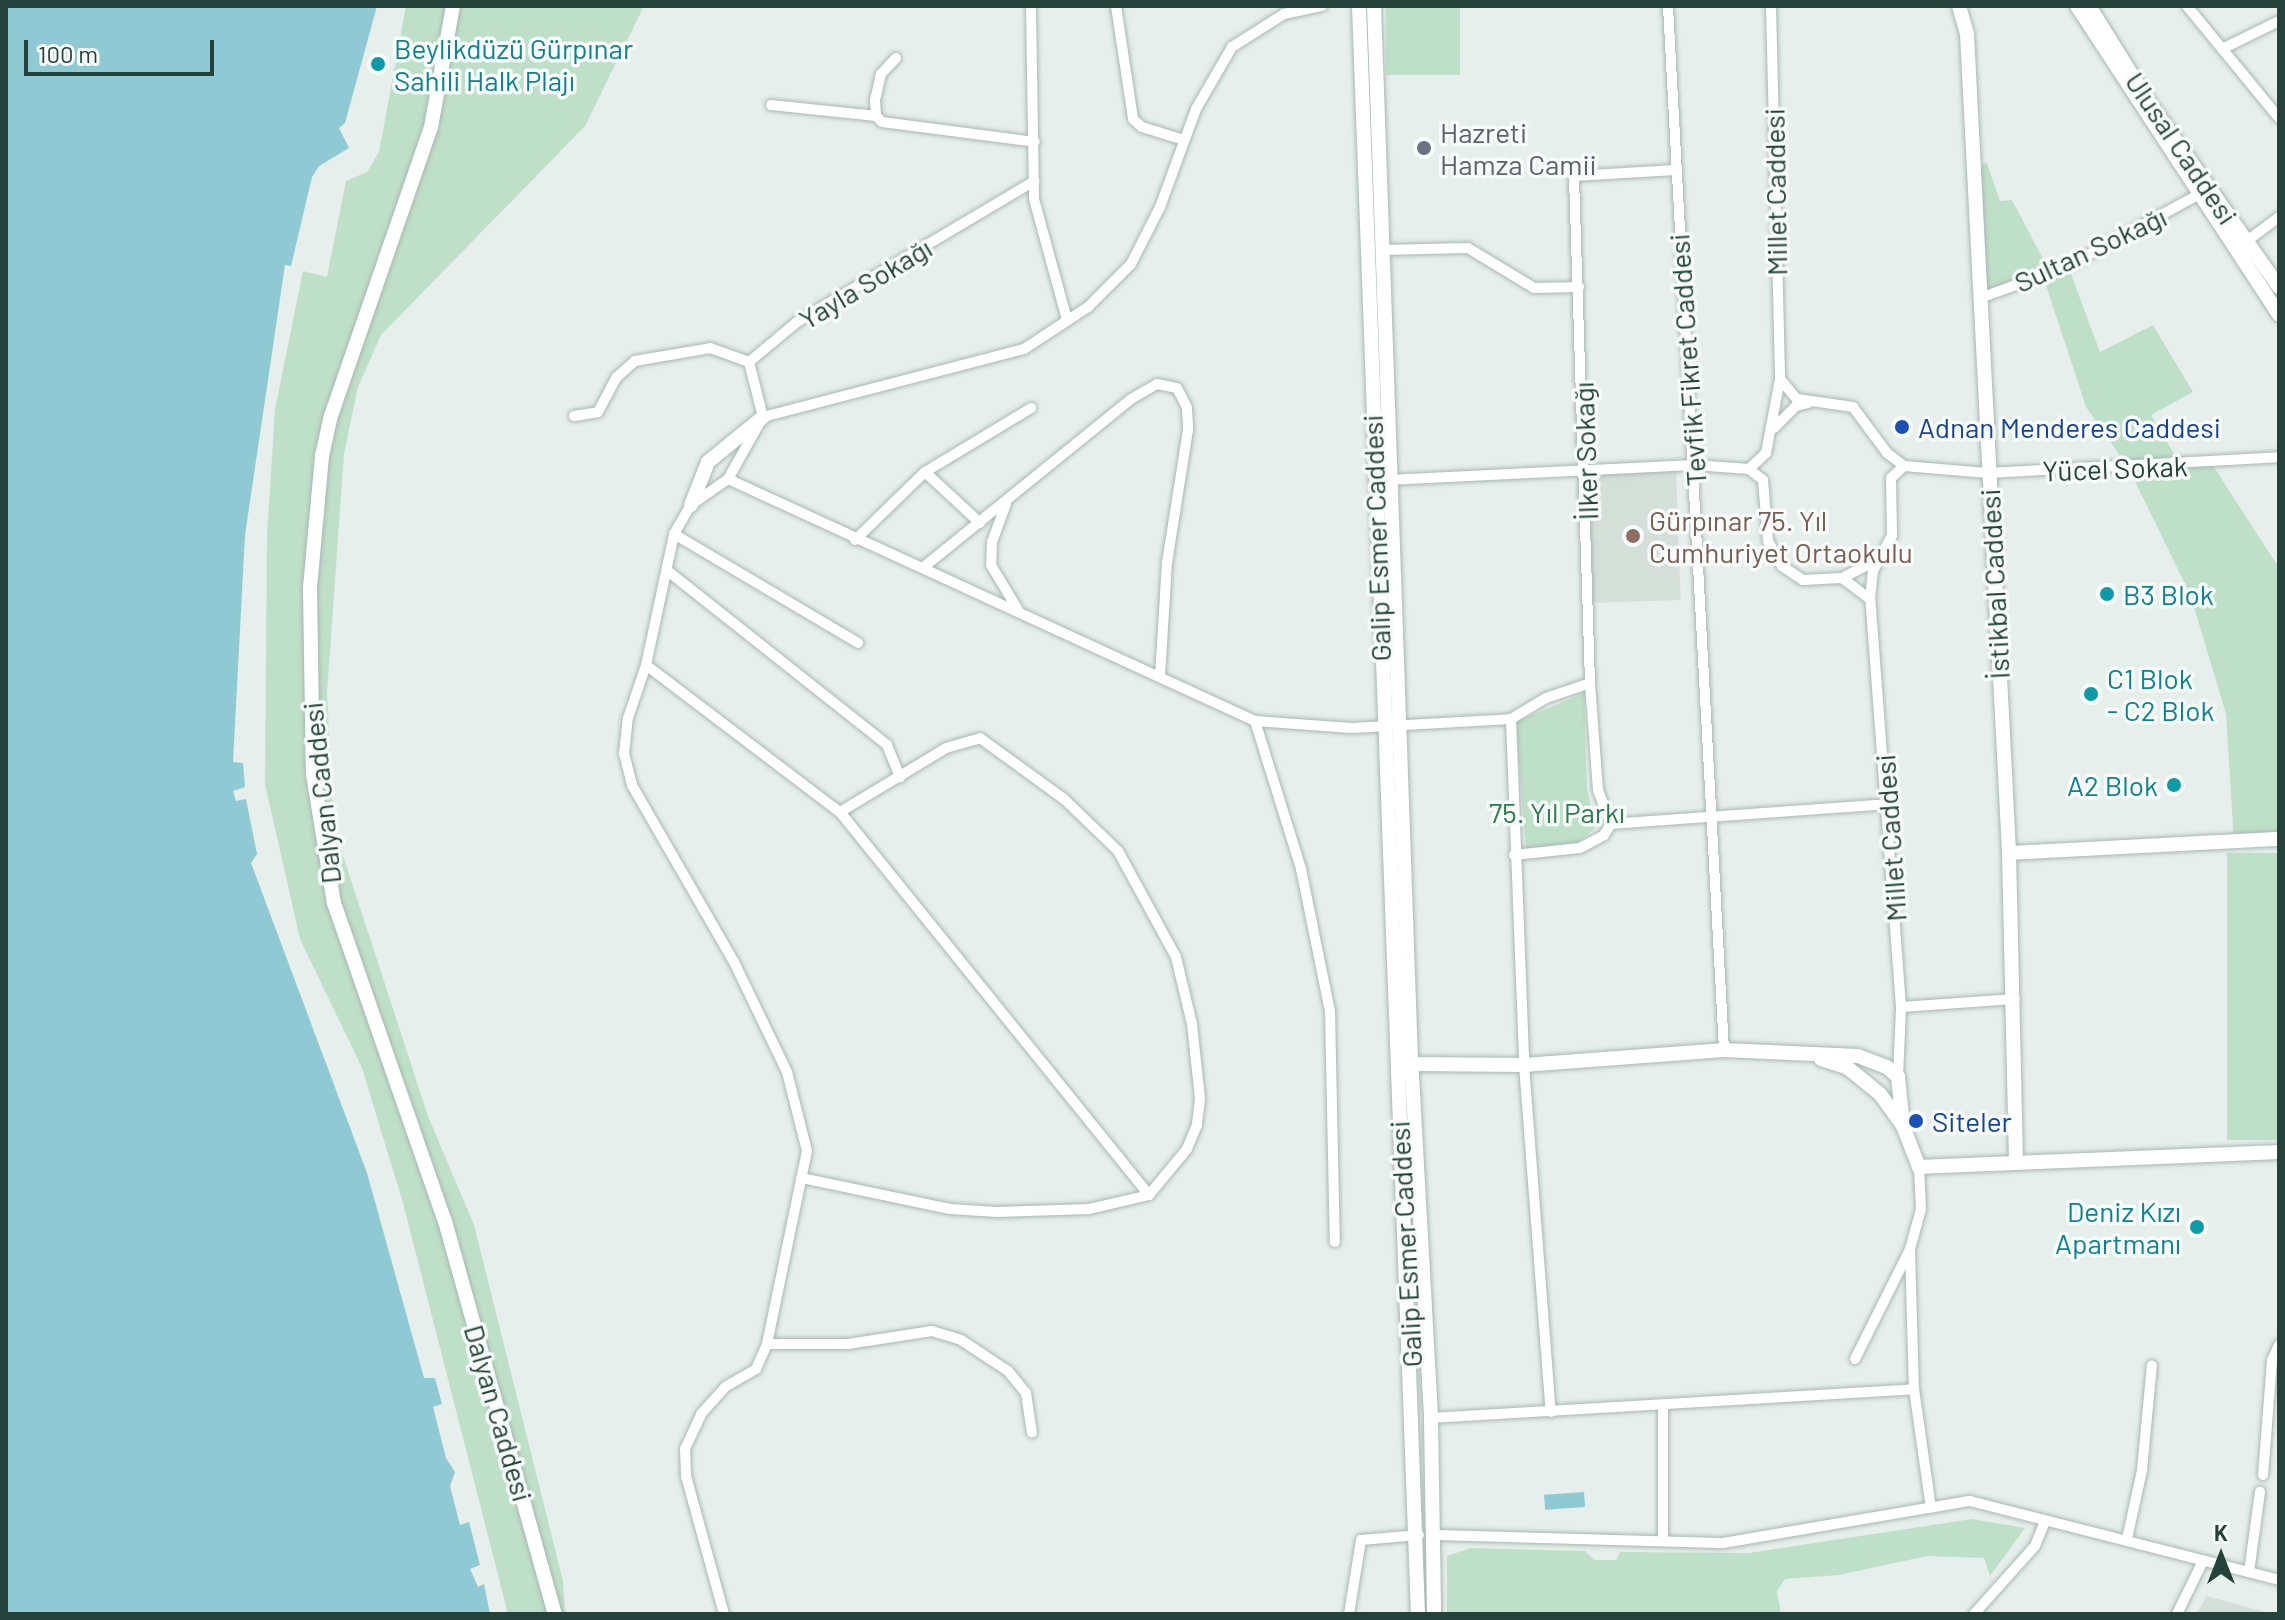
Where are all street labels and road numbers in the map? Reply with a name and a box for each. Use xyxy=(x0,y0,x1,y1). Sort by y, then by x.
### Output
street label: Ulusal Caddesi xyxy=(2119,65,2245,231)
street label: Millet Caddesi xyxy=(1757,108,1793,276)
street label: Sultan Sokağı xyxy=(2009,199,2171,299)
street label: Yayla Sokağı xyxy=(793,230,937,336)
street label: Tevfik Fikret Caddesi xyxy=(1661,233,1713,487)
street label: İlker Sokağı xyxy=(1566,381,1604,521)
street label: Galip Esmer Caddesi xyxy=(1355,414,1397,662)
street label: Yücel Sokak xyxy=(2042,449,2188,487)
street label: İstikbal Caddesi xyxy=(1972,488,2016,680)
street label: Dalyan Caddesi xyxy=(295,701,347,885)
street label: Millet Caddesi xyxy=(1867,753,1913,923)
street label: Galip Esmer Caddesi xyxy=(1382,1120,1428,1368)
street label: Dalyan Caddesi xyxy=(458,1321,540,1505)

